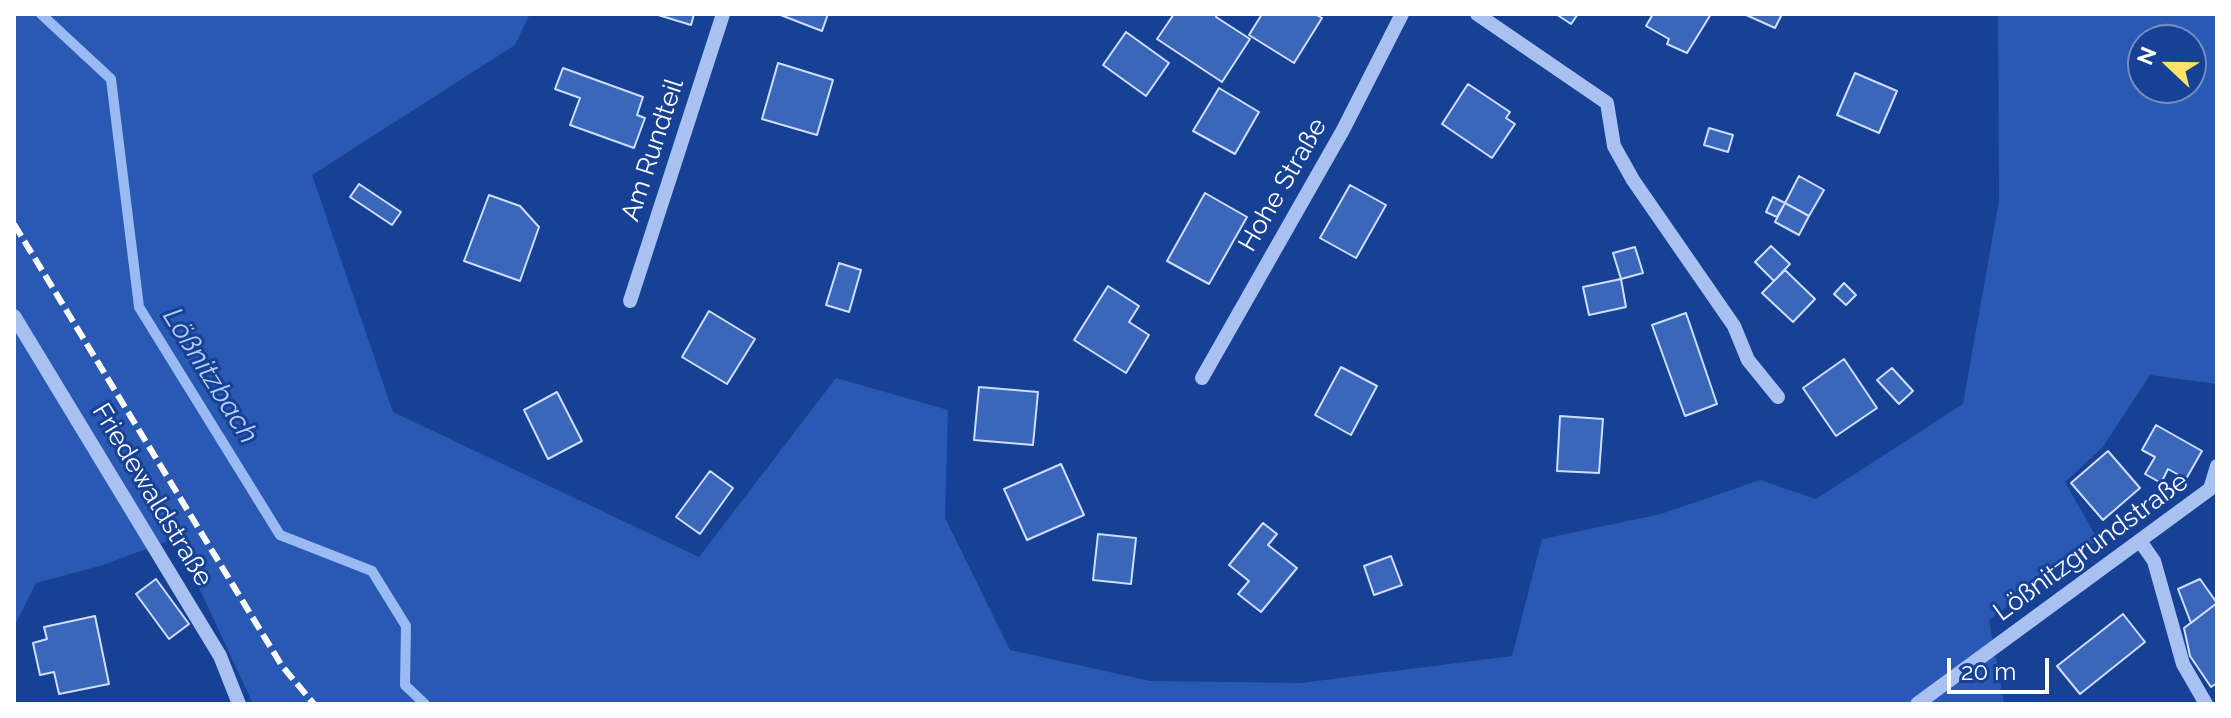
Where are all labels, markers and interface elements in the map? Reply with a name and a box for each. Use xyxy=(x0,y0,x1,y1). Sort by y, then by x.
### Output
north arrow xyxy=(2127,24,2207,104)
text: N xyxy=(2131,43,2162,68)
street label: Am Rundteil xyxy=(615,75,691,225)
street label: Hohe Straße xyxy=(1232,113,1334,257)
water label: Lößnitzbach xyxy=(155,302,265,450)
street label: Friedewaldstraße xyxy=(85,398,219,592)
street label: Lößnitzgrundstraße xyxy=(1988,466,2194,628)
scale bar xyxy=(1951,642,2053,692)
text: 20 m xyxy=(1961,657,2016,686)

